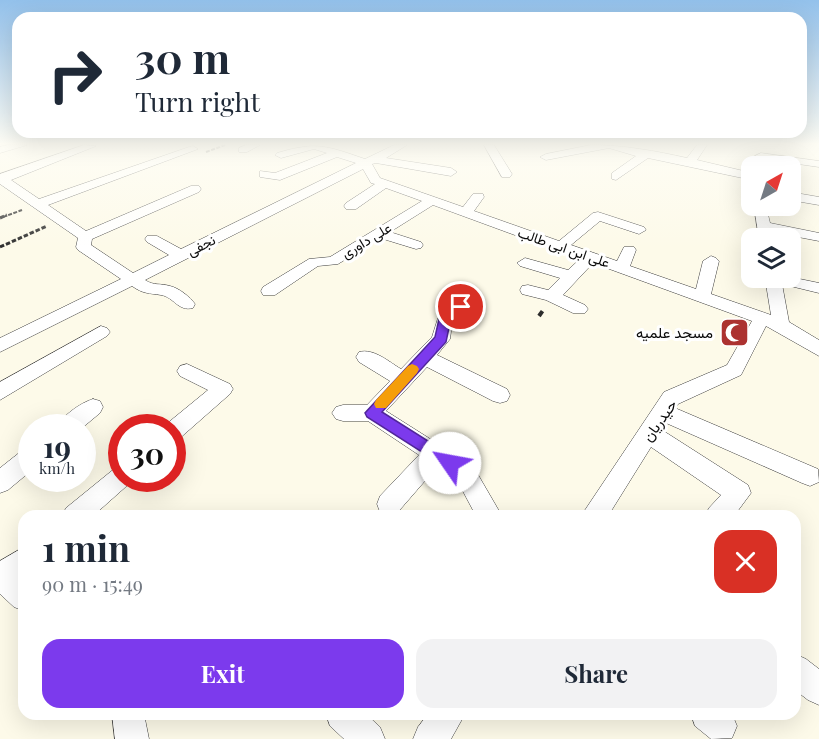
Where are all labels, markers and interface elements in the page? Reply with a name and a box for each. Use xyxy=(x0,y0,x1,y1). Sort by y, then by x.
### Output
text: 30 m xyxy=(135,29,230,85)
icon: right xyxy=(36,36,114,114)
text: Turn right xyxy=(135,83,260,119)
north arrow xyxy=(741,156,801,216)
map controls xyxy=(741,156,801,288)
street label: علی داوری xyxy=(337,218,395,262)
street label: علی ابن ابی طالب xyxy=(515,222,613,272)
button: layers xyxy=(741,228,801,288)
street label: نجفی xyxy=(184,230,218,260)
pin xyxy=(435,281,486,332)
icon: arrive xyxy=(444,290,477,323)
mosque icon: مسجد علمیه xyxy=(718,316,750,348)
place label: مسجد علمیه xyxy=(636,322,713,342)
street label: حیدریان xyxy=(637,395,681,445)
speed limit sign: 30 xyxy=(108,414,186,492)
text: 19 xyxy=(43,426,71,466)
position arrow xyxy=(418,431,482,495)
text: km/h xyxy=(39,458,75,478)
text: 1 min xyxy=(42,523,130,571)
button: close xyxy=(714,530,777,593)
text: 90 m · 15:49 xyxy=(42,570,143,597)
button: Exit xyxy=(42,639,404,708)
button: Share xyxy=(416,639,777,708)

